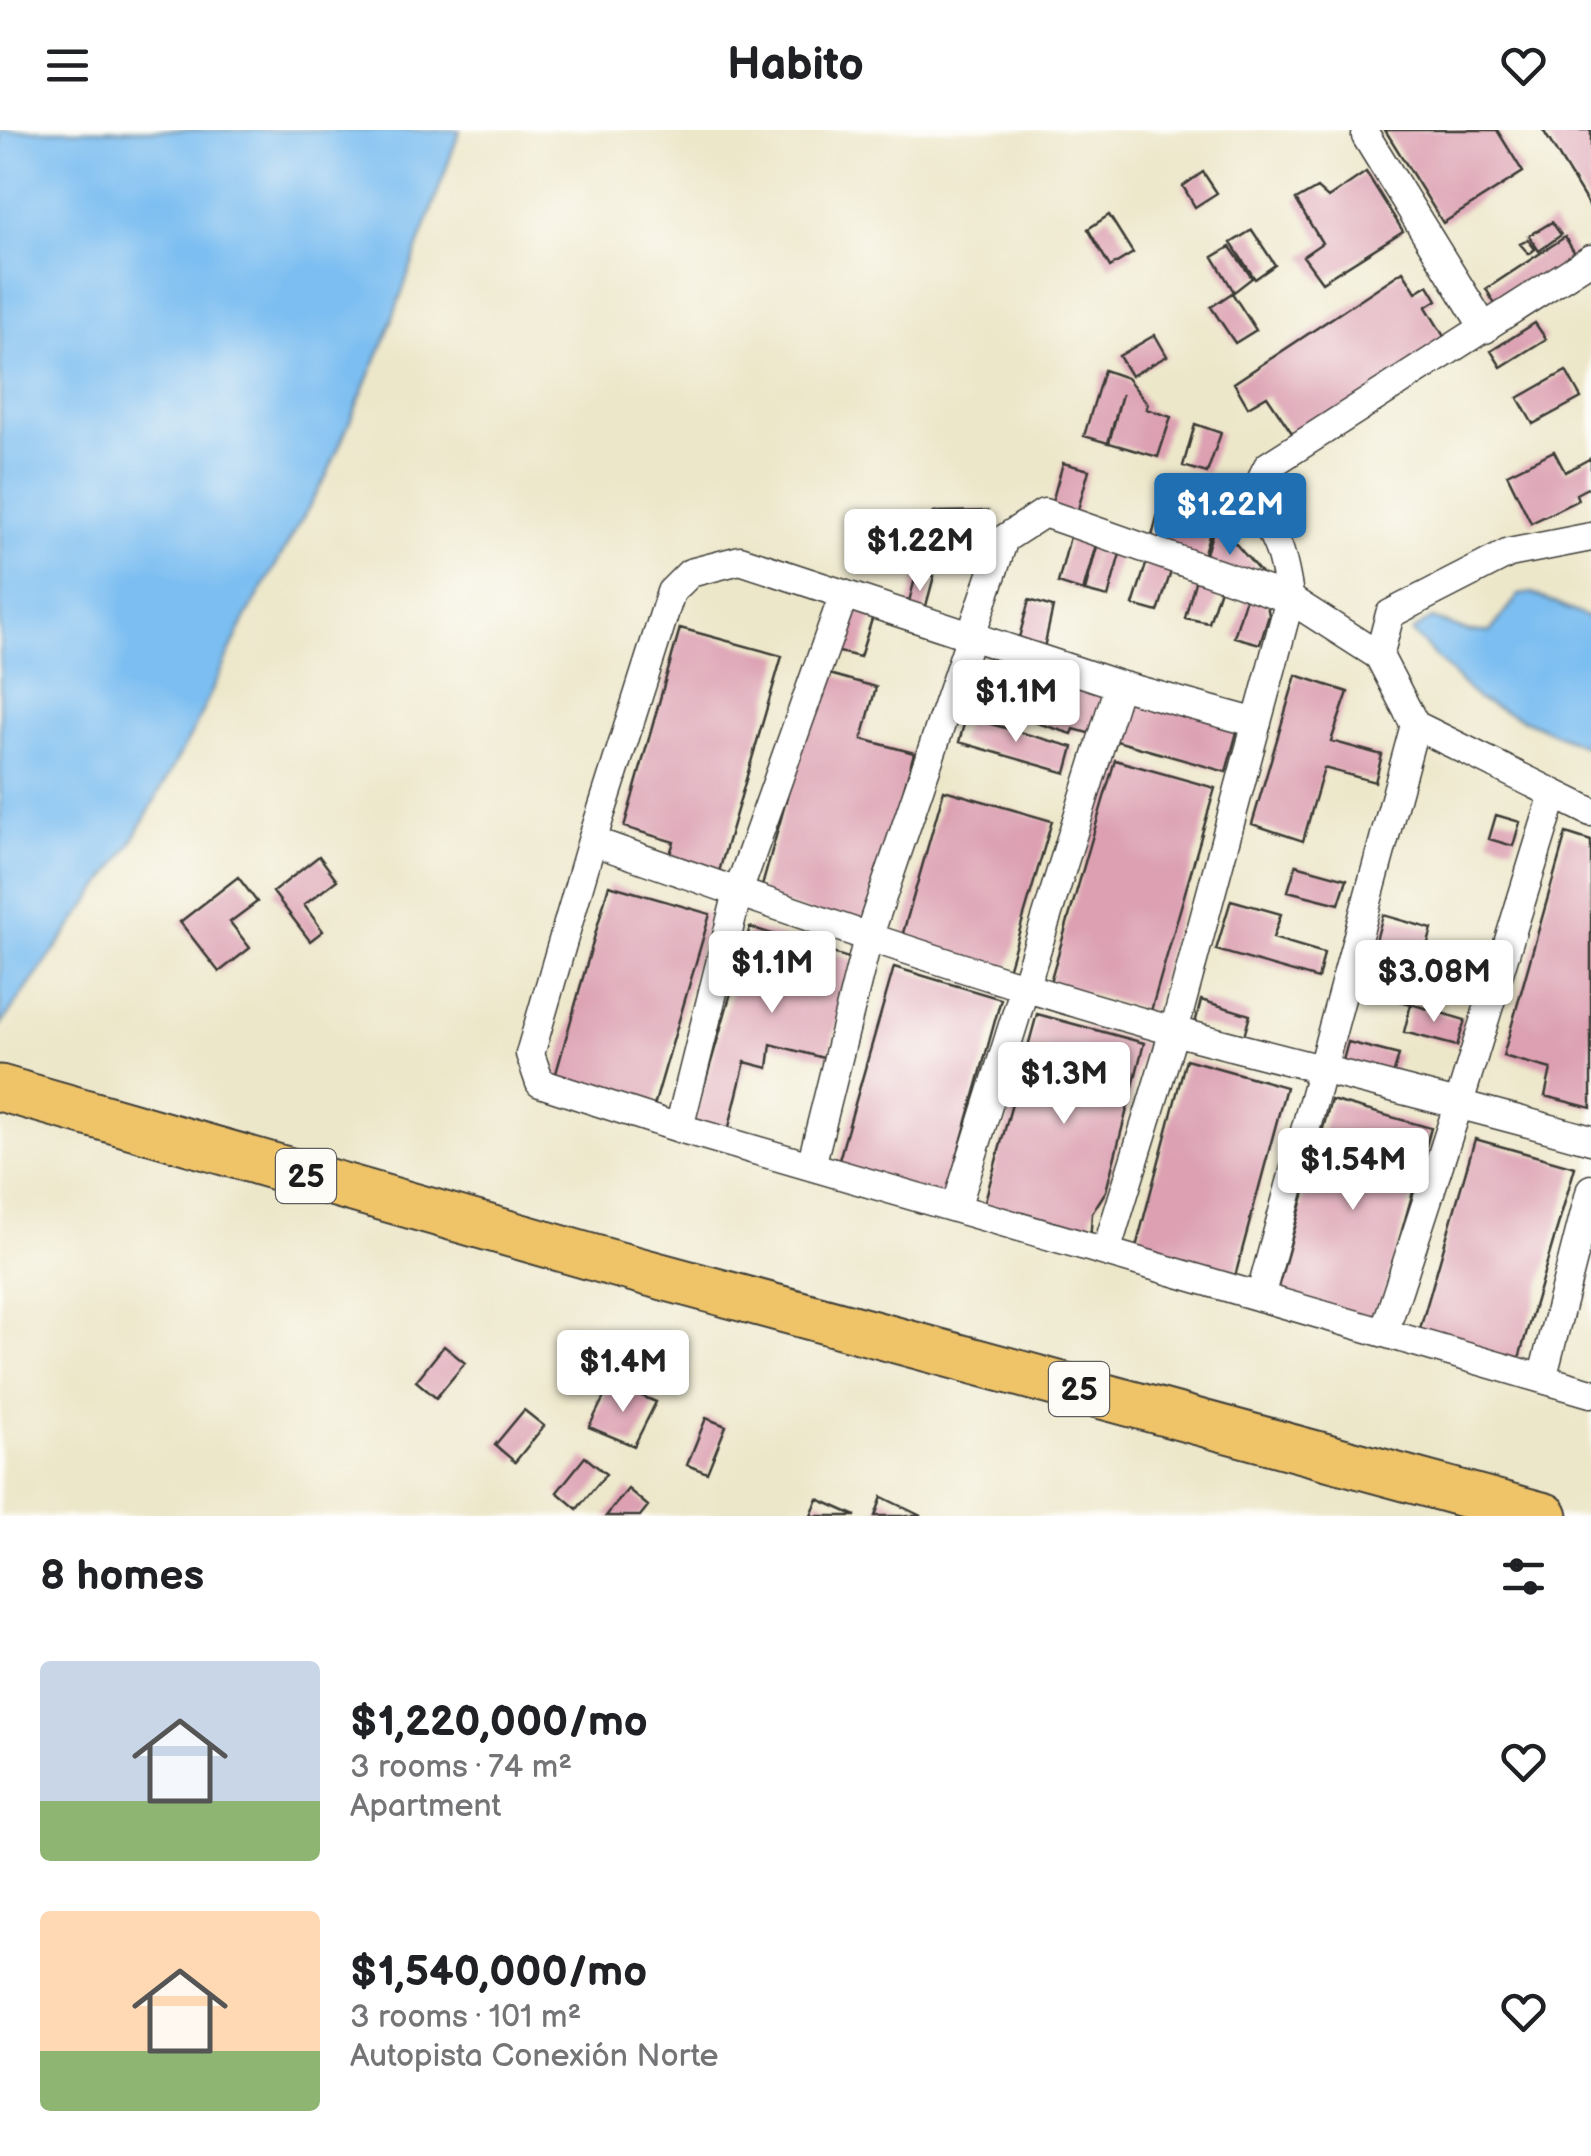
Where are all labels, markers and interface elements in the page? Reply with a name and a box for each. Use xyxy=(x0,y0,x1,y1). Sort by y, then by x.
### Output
icon: menu xyxy=(40,38,95,93)
text: Habito xyxy=(727,38,864,93)
icon: heart xyxy=(1496,38,1551,93)
pin: $1.22M xyxy=(1149,473,1311,558)
text: $1.22M xyxy=(1176,486,1284,525)
pin: $1.22M xyxy=(839,509,1001,594)
text: $1.22M xyxy=(866,522,974,561)
pin: $1.1M xyxy=(946,660,1086,745)
text: $1.1M xyxy=(975,673,1057,712)
pin: $1.1M xyxy=(702,931,842,1016)
pin: $3.08M xyxy=(1353,940,1515,1025)
text: $1.1M xyxy=(731,944,813,983)
text: $3.08M xyxy=(1377,953,1491,992)
pin: $1.3M xyxy=(994,1042,1134,1127)
text: $1.3M xyxy=(1020,1055,1108,1094)
pin: $1.54M xyxy=(1272,1128,1434,1213)
text: $1.54M xyxy=(1300,1141,1406,1180)
road number: 25 xyxy=(276,1149,336,1203)
pin: $1.4M xyxy=(553,1330,693,1415)
text: $1.4M xyxy=(579,1343,667,1382)
road number: 25 xyxy=(1049,1362,1109,1416)
icon: filters xyxy=(1496,1549,1551,1604)
text: 8 homes xyxy=(40,1551,204,1602)
text: $1,220,000/mo xyxy=(350,1697,648,1748)
icon: home xyxy=(120,1701,240,1821)
icon: heart xyxy=(1496,1734,1551,1789)
text: 3 rooms · 74 m² xyxy=(350,1748,572,1787)
text: Apartment xyxy=(350,1787,501,1826)
text: $1,540,000/mo xyxy=(350,1947,647,1998)
icon: home xyxy=(120,1951,240,2071)
icon: heart xyxy=(1496,1984,1551,2039)
text: 3 rooms · 101 m² xyxy=(350,1998,581,2037)
text: Autopista Conexión Norte xyxy=(350,2037,719,2076)

